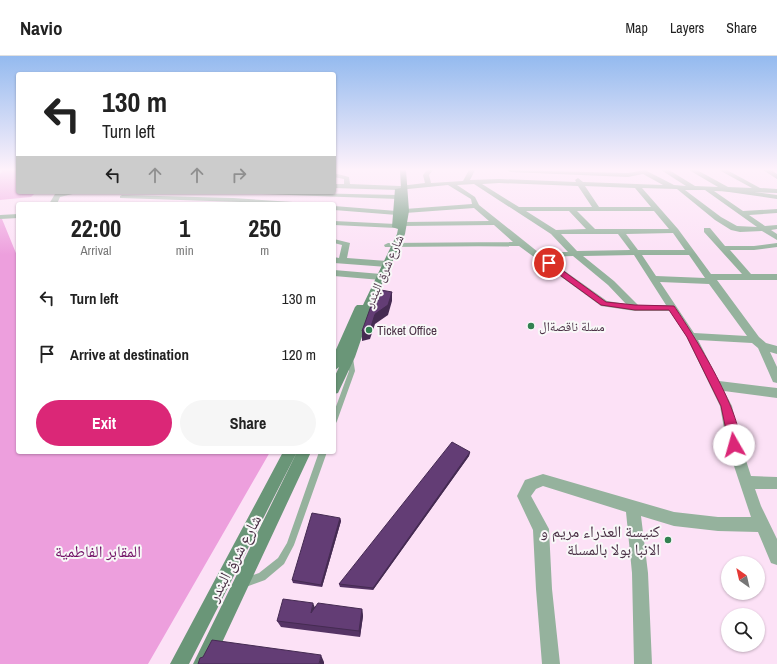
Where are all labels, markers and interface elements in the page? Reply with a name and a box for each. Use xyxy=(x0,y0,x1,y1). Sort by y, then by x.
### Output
text: Navio xyxy=(20,15,62,41)
text: Map xyxy=(626,19,648,37)
text: Layers xyxy=(670,19,704,37)
text: Share xyxy=(726,19,757,37)
text: 130 m xyxy=(102,83,167,121)
icon: left xyxy=(36,88,88,140)
text: Turn left xyxy=(102,119,155,144)
icon: left xyxy=(102,164,124,186)
icon: ahead xyxy=(144,164,166,186)
icon: ahead xyxy=(186,164,208,186)
icon: right xyxy=(228,164,250,186)
text: 22:00 xyxy=(71,212,121,244)
text: 1 xyxy=(179,212,190,244)
text: 250 xyxy=(248,212,281,244)
street label: شارع شرق البندر xyxy=(360,232,408,311)
text: Arrival xyxy=(81,242,111,259)
text: min xyxy=(176,242,194,259)
text: m xyxy=(260,242,269,259)
pin xyxy=(532,246,566,280)
icon: arrive xyxy=(538,252,560,274)
icon: left xyxy=(36,287,58,309)
text: Turn left xyxy=(70,288,118,309)
text: 130 m xyxy=(282,288,316,309)
place label: مسلة ناقصةال xyxy=(539,318,605,335)
marker: مسلة ناقصةال xyxy=(526,321,536,331)
place label: Ticket Office xyxy=(377,322,437,339)
marker: Ticket Office xyxy=(364,325,374,335)
icon: arrive xyxy=(36,343,58,365)
text: Arrive at destination xyxy=(70,344,189,365)
text: 120 m xyxy=(282,344,316,365)
button: Exit xyxy=(36,400,172,446)
button: Share xyxy=(180,400,316,446)
position arrow xyxy=(713,424,755,466)
street label: شارع شرق البندر xyxy=(201,511,266,606)
place label: كنيسة العذراء مريم و الانبا بولا بالمسلة xyxy=(541,520,660,560)
marker: كنيسة العذراء مريم و الانبا بولا بالمسلة xyxy=(663,535,673,545)
park label: المقابر الفاطمية xyxy=(55,540,141,562)
north arrow xyxy=(721,556,765,600)
map controls xyxy=(721,556,765,652)
button: search xyxy=(721,608,765,652)

